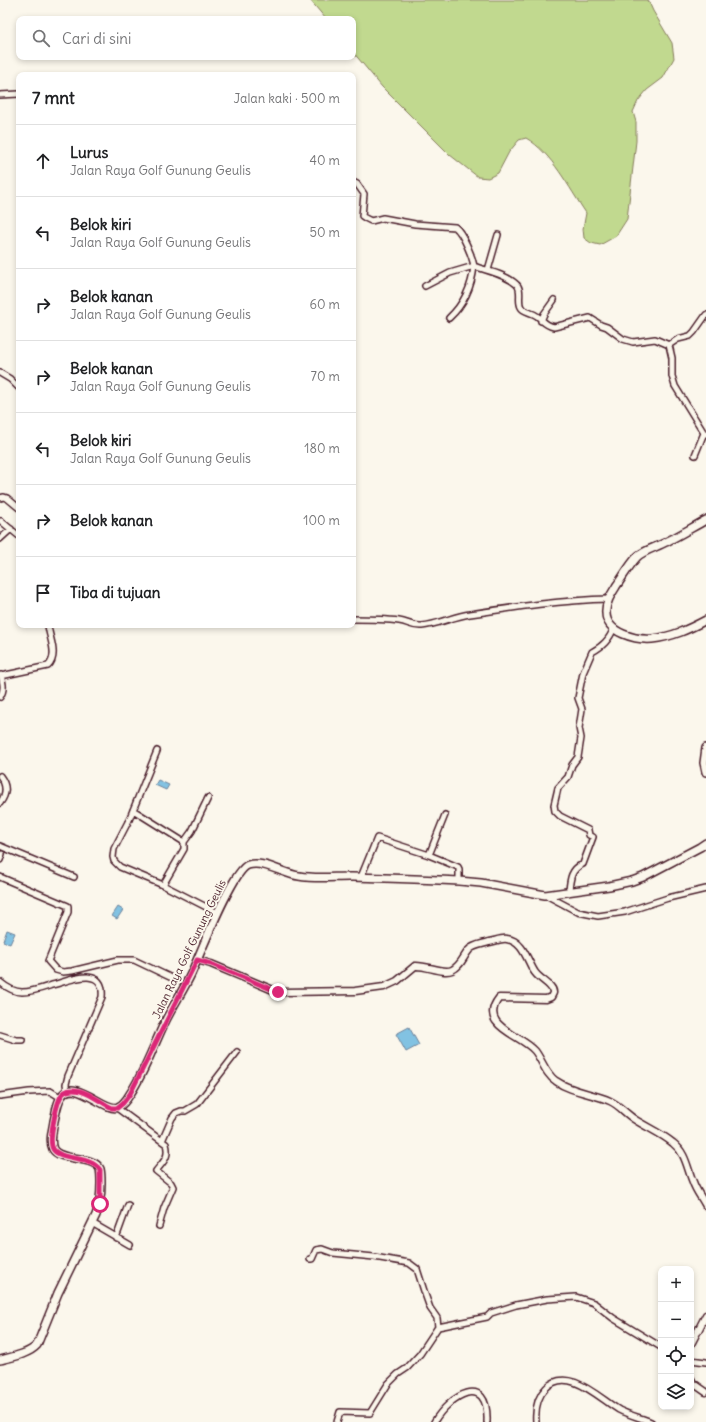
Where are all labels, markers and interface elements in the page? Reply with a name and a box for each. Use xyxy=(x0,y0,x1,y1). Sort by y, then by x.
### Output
search box xyxy=(16,16,356,60)
icon: search xyxy=(30,27,52,49)
text: Cari di sini xyxy=(62,29,131,48)
text: 7 mnt xyxy=(32,87,75,109)
text: Jalan kaki · 500 m xyxy=(233,90,340,107)
text: Lurus xyxy=(70,143,108,162)
icon: ahead xyxy=(32,150,54,172)
text: 40 m xyxy=(309,152,340,169)
text: Jalan Raya Golf Gunung Geulis xyxy=(70,162,251,179)
text: Belok kiri xyxy=(70,215,131,234)
icon: left xyxy=(32,222,54,244)
text: 50 m xyxy=(309,224,340,241)
text: Jalan Raya Golf Gunung Geulis xyxy=(70,234,251,251)
text: Belok kanan xyxy=(70,287,153,306)
icon: right xyxy=(32,294,54,316)
text: 60 m xyxy=(309,296,340,313)
text: Jalan Raya Golf Gunung Geulis xyxy=(70,306,251,323)
text: Belok kanan xyxy=(70,359,153,378)
icon: right xyxy=(32,366,54,388)
text: 70 m xyxy=(311,368,340,385)
text: Jalan Raya Golf Gunung Geulis xyxy=(70,378,251,395)
text: Belok kiri xyxy=(70,431,131,450)
icon: left xyxy=(32,438,54,460)
text: 180 m xyxy=(304,440,340,457)
text: Jalan Raya Golf Gunung Geulis xyxy=(70,450,251,467)
icon: right xyxy=(32,510,54,532)
text: Belok kanan xyxy=(70,511,153,530)
text: 100 m xyxy=(303,512,340,529)
icon: arrive xyxy=(32,582,54,604)
text: Tiba di tujuan xyxy=(70,583,160,602)
street label: Jalan Raya Golf Gunung Geulis xyxy=(149,877,229,1021)
route end xyxy=(269,983,287,1001)
route start xyxy=(91,1195,109,1213)
map controls xyxy=(658,1266,694,1410)
button: + xyxy=(658,1266,694,1302)
button: − xyxy=(658,1302,694,1338)
button: locate xyxy=(658,1338,694,1374)
button: layers xyxy=(658,1374,694,1410)

